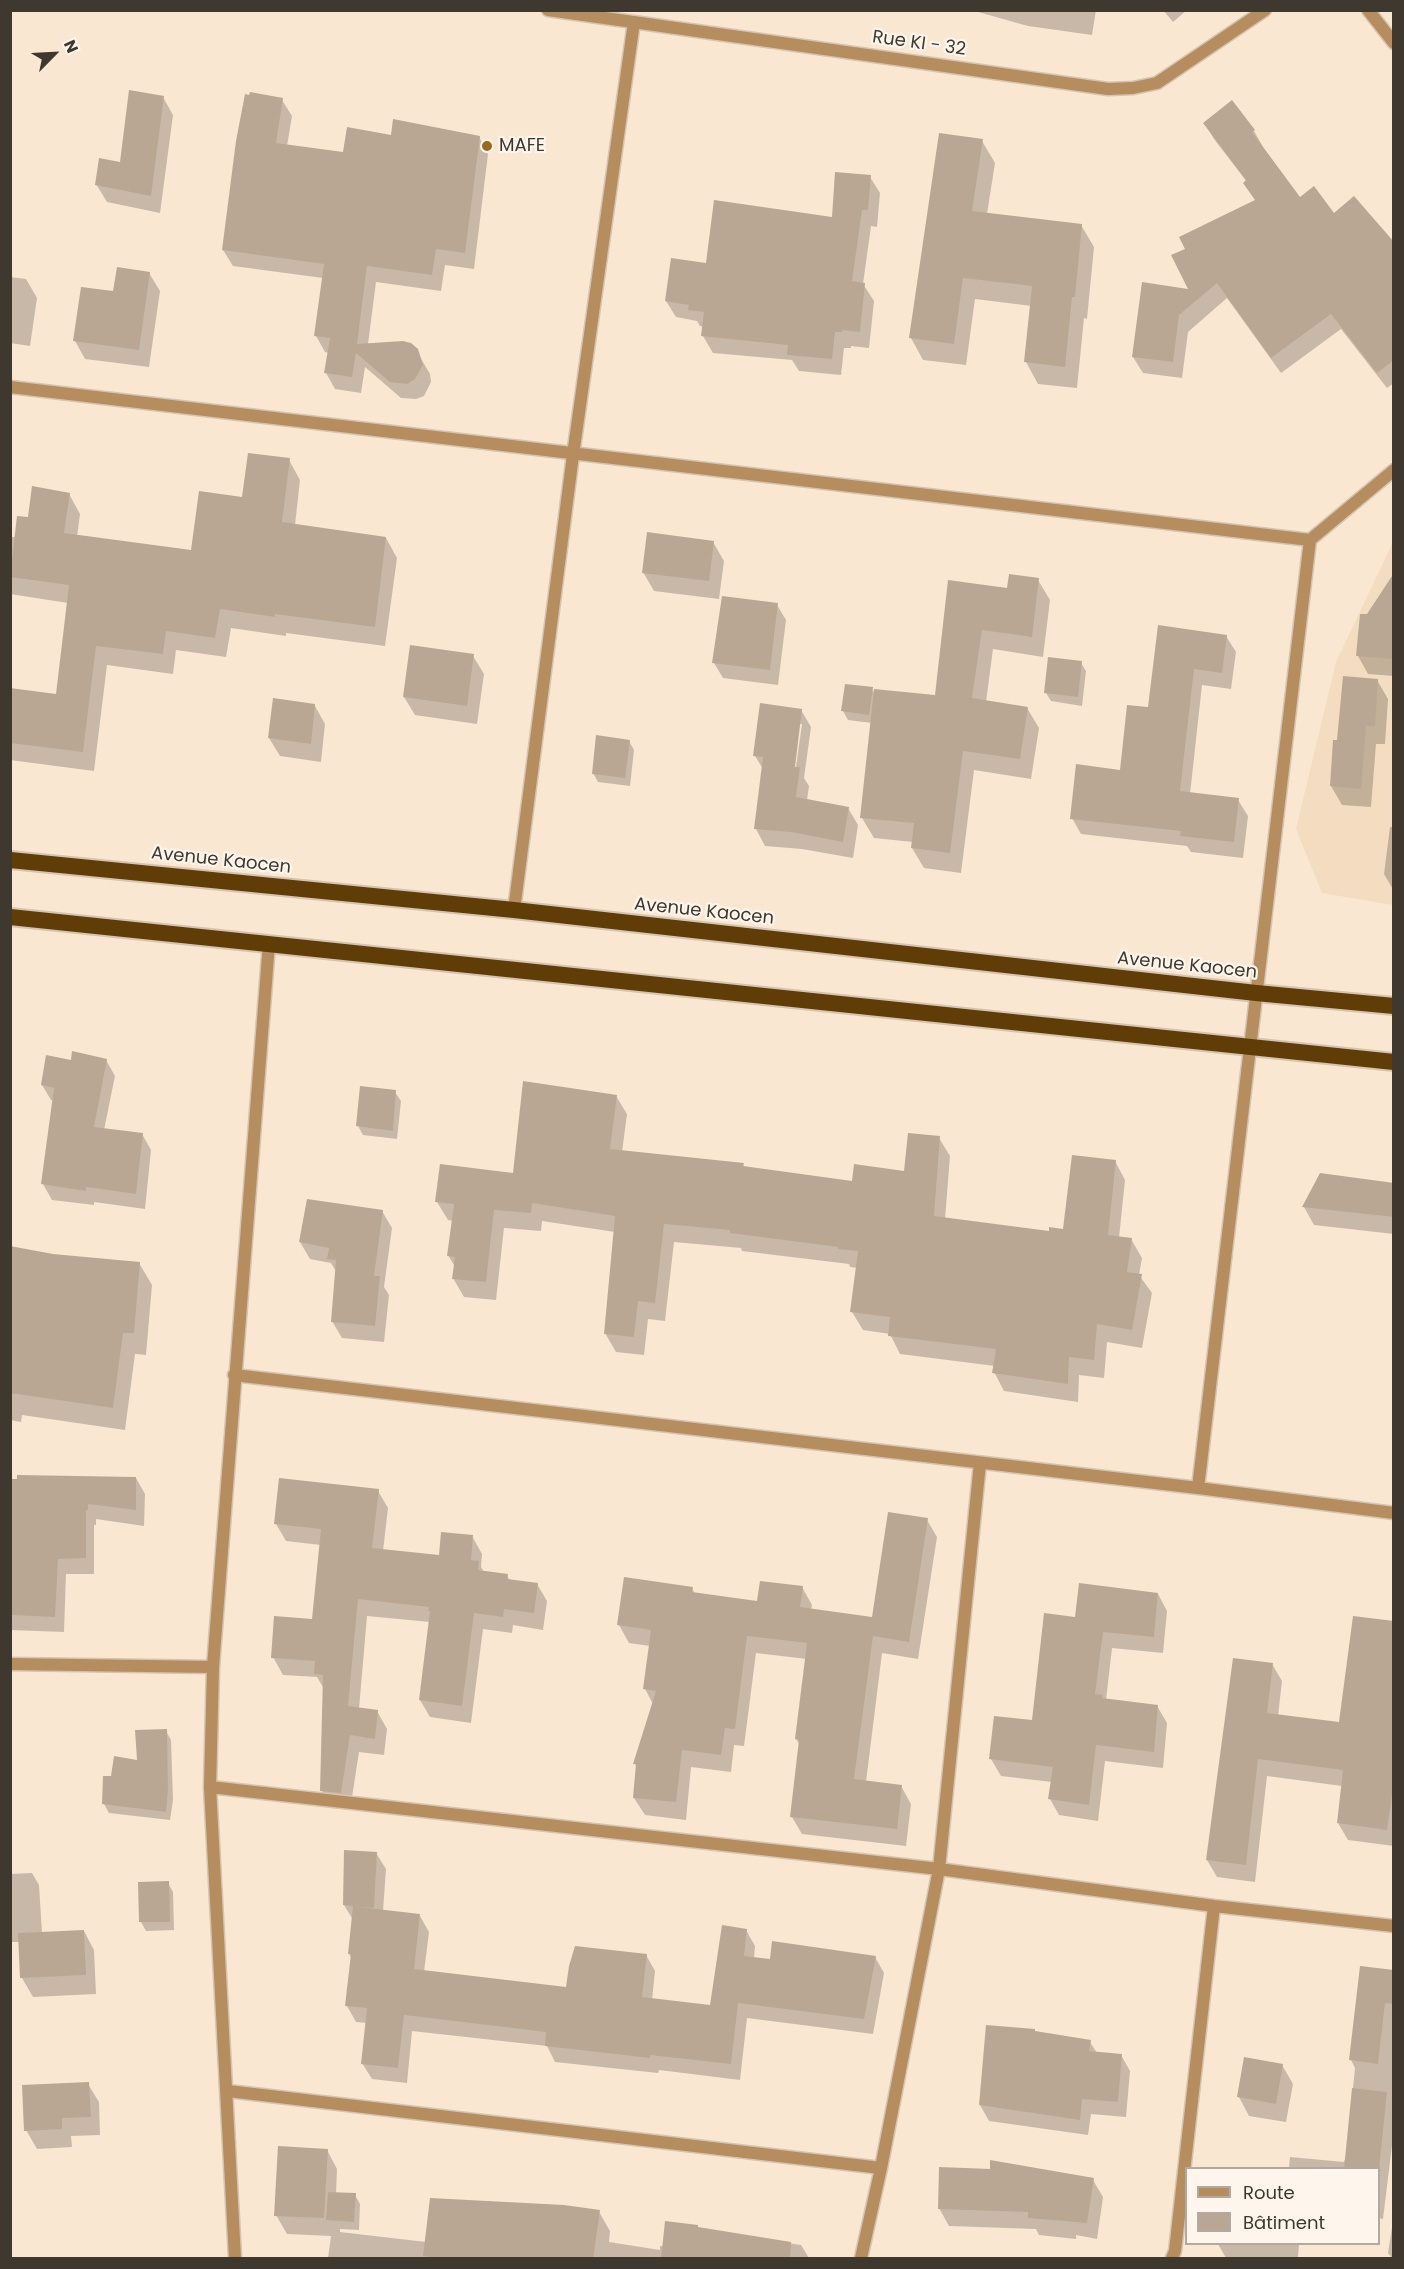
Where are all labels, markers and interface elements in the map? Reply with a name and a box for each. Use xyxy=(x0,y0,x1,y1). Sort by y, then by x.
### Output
north arrow xyxy=(24,24,84,84)
street label: Rue KI - 32 xyxy=(871,27,967,61)
text: N xyxy=(58,36,84,57)
place label: MAFE xyxy=(499,135,545,157)
marker: MAFE xyxy=(480,139,494,153)
street label: Avenue Kaocen xyxy=(150,843,292,879)
street label: Avenue Kaocen xyxy=(633,894,775,930)
street label: Avenue Kaocen xyxy=(1116,948,1258,984)
legend xyxy=(1185,2167,1380,2245)
text: Route xyxy=(1243,2180,1295,2205)
text: Bâtiment xyxy=(1243,2210,1325,2235)

